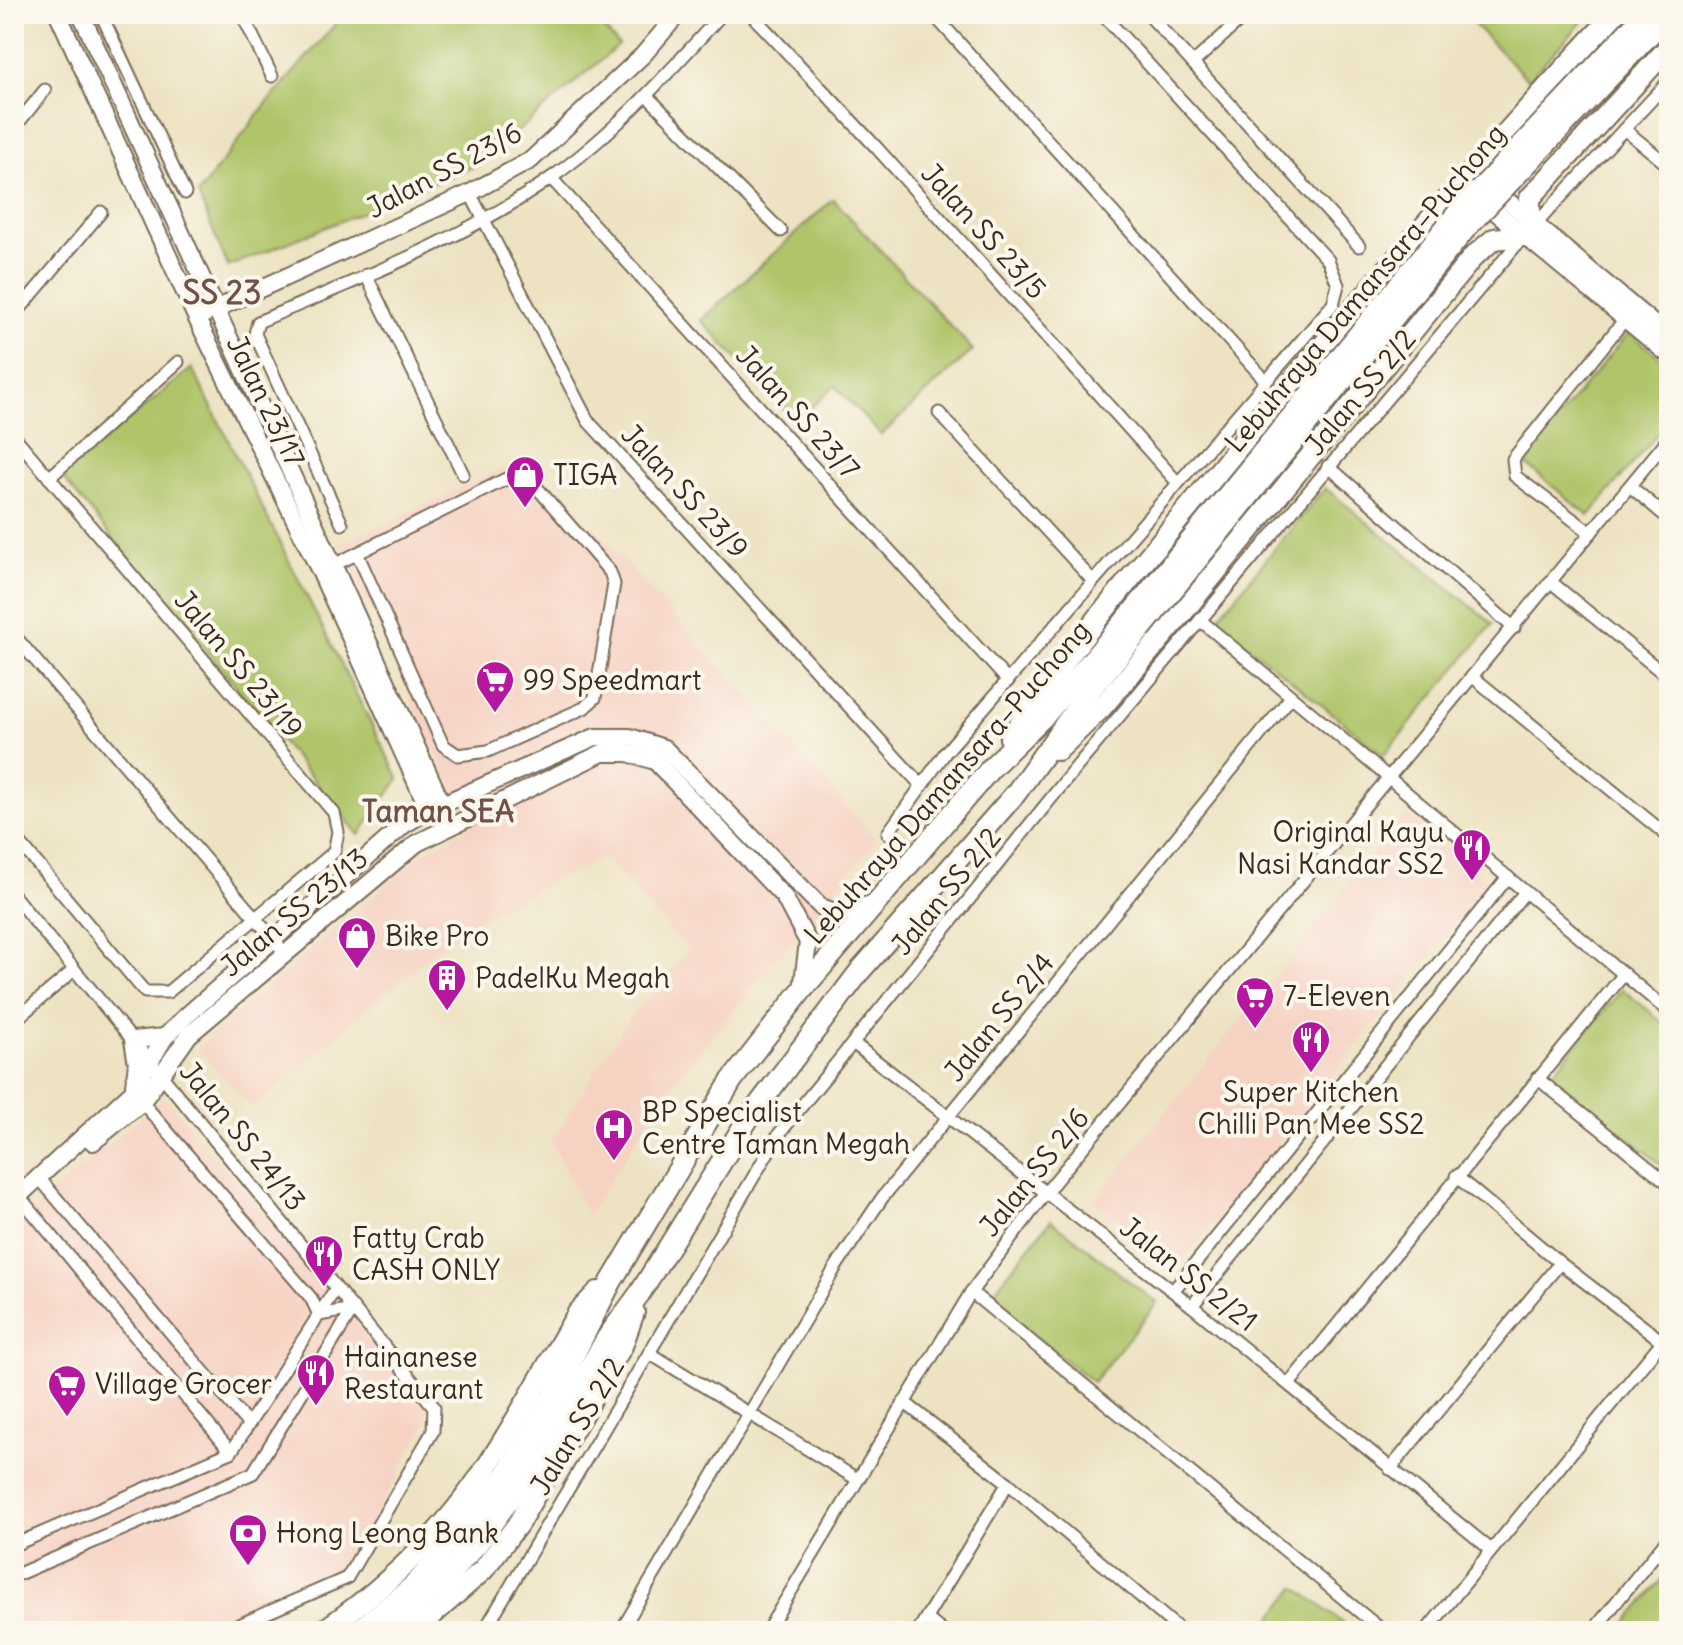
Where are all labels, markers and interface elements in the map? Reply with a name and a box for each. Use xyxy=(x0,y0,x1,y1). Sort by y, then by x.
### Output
street label: Jalan SS 23/6 xyxy=(360,114,528,226)
street label: Lebuhraya Damansara–Puchong xyxy=(1217,116,1513,460)
street label: Jalan SS 23/5 xyxy=(914,156,1054,306)
district label: SS 23 xyxy=(183,272,261,313)
street label: Jalan SS 2/2 xyxy=(1297,321,1423,463)
street label: Jalan 23/17 xyxy=(219,329,313,473)
street label: Jalan SS 23/7 xyxy=(728,337,868,487)
street label: Jalan SS 23/9 xyxy=(614,416,756,566)
shop icon: TIGA xyxy=(504,454,546,509)
place label: TIGA xyxy=(553,457,618,493)
street label: Jalan SS 23/19 xyxy=(167,583,311,745)
street label: Lebuhraya Damansara–Puchong xyxy=(796,613,1098,951)
supermarket icon: 99 Speedmart xyxy=(474,659,516,714)
place label: 99 Speedmart xyxy=(523,662,701,698)
district label: Taman SEA xyxy=(362,792,514,830)
place label: Original Kayu Nasi Kandar SS2 xyxy=(1237,814,1444,882)
street label: Jalan SS 2/2 xyxy=(884,820,1008,962)
restaurant icon: Original Kayu Nasi Kandar SS2 xyxy=(1451,827,1493,882)
street label: Jalan SS 23/13 xyxy=(213,840,375,984)
shop icon: Bike Pro xyxy=(336,915,378,970)
place label: Bike Pro xyxy=(385,918,489,954)
street label: Jalan SS 2/4 xyxy=(936,946,1062,1088)
building icon: PadelKu Megah xyxy=(426,957,468,1012)
place label: PadelKu Megah xyxy=(475,960,670,996)
supermarket icon: 7-Eleven xyxy=(1234,975,1276,1030)
place label: 7-Eleven xyxy=(1283,978,1390,1014)
restaurant icon: Super Kitchen Chilli Pan Mee SS2 xyxy=(1290,1019,1332,1074)
street label: Jalan SS 24/13 xyxy=(172,1054,314,1218)
place label: Super Kitchen Chilli Pan Mee SS2 xyxy=(1197,1074,1425,1142)
place label: BP Specialist Centre Taman Megah xyxy=(642,1094,910,1162)
street label: Jalan SS 2/6 xyxy=(971,1101,1097,1243)
hospital icon: BP Specialist Centre Taman Megah xyxy=(593,1107,635,1162)
street label: Jalan SS 2/21 xyxy=(1113,1209,1265,1339)
place label: Fatty Crab CASH ONLY xyxy=(352,1220,501,1288)
restaurant icon: Fatty Crab CASH ONLY xyxy=(303,1233,345,1288)
place label: Hainanese Restaurant xyxy=(344,1339,483,1407)
street label: Jalan SS 2/2 xyxy=(522,1351,632,1501)
restaurant icon: Hainanese Restaurant xyxy=(295,1352,337,1407)
supermarket icon: Village Grocer xyxy=(46,1363,88,1418)
place label: Village Grocer xyxy=(95,1366,272,1402)
bank icon: Hong Leong Bank xyxy=(227,1512,269,1567)
place label: Hong Leong Bank xyxy=(276,1515,499,1551)

